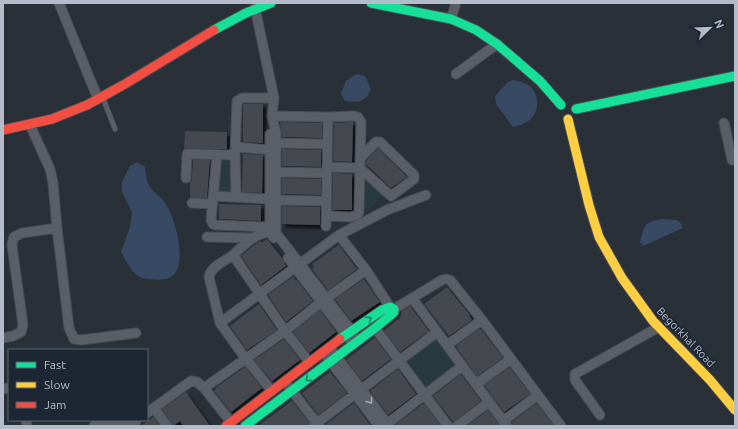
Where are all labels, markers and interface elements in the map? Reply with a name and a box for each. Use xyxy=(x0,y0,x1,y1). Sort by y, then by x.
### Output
north arrow xyxy=(690,8,730,48)
text: N xyxy=(712,18,726,30)
street label: Begorkhal Road xyxy=(655,305,717,369)
one-way arrow xyxy=(365,316,372,324)
legend xyxy=(8,349,148,421)
text: Fast xyxy=(44,358,66,371)
one-way arrow xyxy=(305,374,312,381)
text: Slow xyxy=(44,378,70,391)
one-way arrow xyxy=(366,397,373,404)
text: Jam xyxy=(44,398,66,411)

